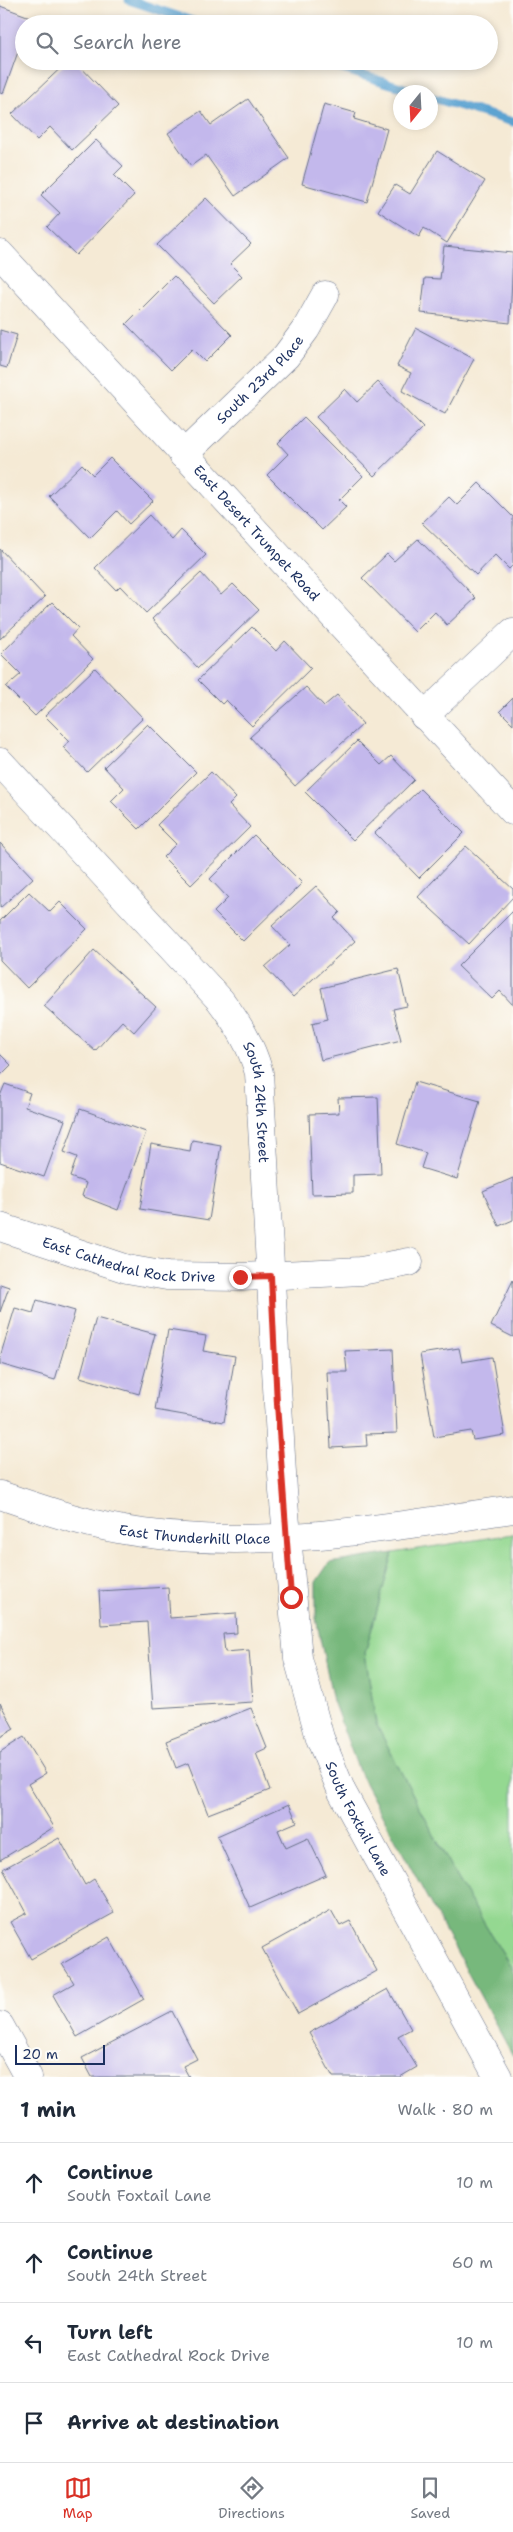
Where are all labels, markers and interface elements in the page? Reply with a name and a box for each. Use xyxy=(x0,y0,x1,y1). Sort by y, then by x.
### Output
search box xyxy=(15,15,498,70)
icon: search xyxy=(33,29,61,57)
text: Search here xyxy=(73,30,182,55)
north arrow xyxy=(393,85,438,130)
street label: South 23rd Place xyxy=(212,331,307,427)
street label: East Desert Trumpet Road xyxy=(190,461,324,605)
street label: South 24th Street xyxy=(239,1038,273,1163)
street label: East Cathedral Rock Drive xyxy=(40,1233,216,1286)
route end xyxy=(229,1266,252,1289)
street label: East Thunderhill Place xyxy=(118,1520,271,1548)
route start xyxy=(280,1586,303,1609)
street label: South Foxtail Lane xyxy=(321,1759,395,1879)
scale bar xyxy=(15,2042,105,2065)
text: 20 m xyxy=(22,2045,58,2063)
text: 1 min xyxy=(20,2096,76,2124)
text: Walk · 80 m xyxy=(398,2099,493,2120)
text: Continue xyxy=(67,2160,153,2185)
icon: ahead xyxy=(20,2169,48,2197)
text: 10 m xyxy=(456,2172,493,2193)
text: South Foxtail Lane xyxy=(67,2185,212,2206)
text: Continue xyxy=(67,2240,153,2265)
icon: ahead xyxy=(20,2249,48,2277)
text: 60 m xyxy=(452,2252,493,2273)
text: South 24th Street xyxy=(67,2265,207,2286)
text: Turn left xyxy=(67,2320,153,2345)
icon: left xyxy=(20,2329,48,2357)
text: 10 m xyxy=(456,2332,493,2353)
text: East Cathedral Rock Drive xyxy=(67,2345,270,2366)
icon: arrive xyxy=(20,2409,48,2437)
text: Arrive at destination xyxy=(67,2410,279,2435)
tab: Map xyxy=(63,2474,93,2522)
tab: Directions xyxy=(218,2474,285,2522)
tab: Saved xyxy=(411,2474,450,2522)

